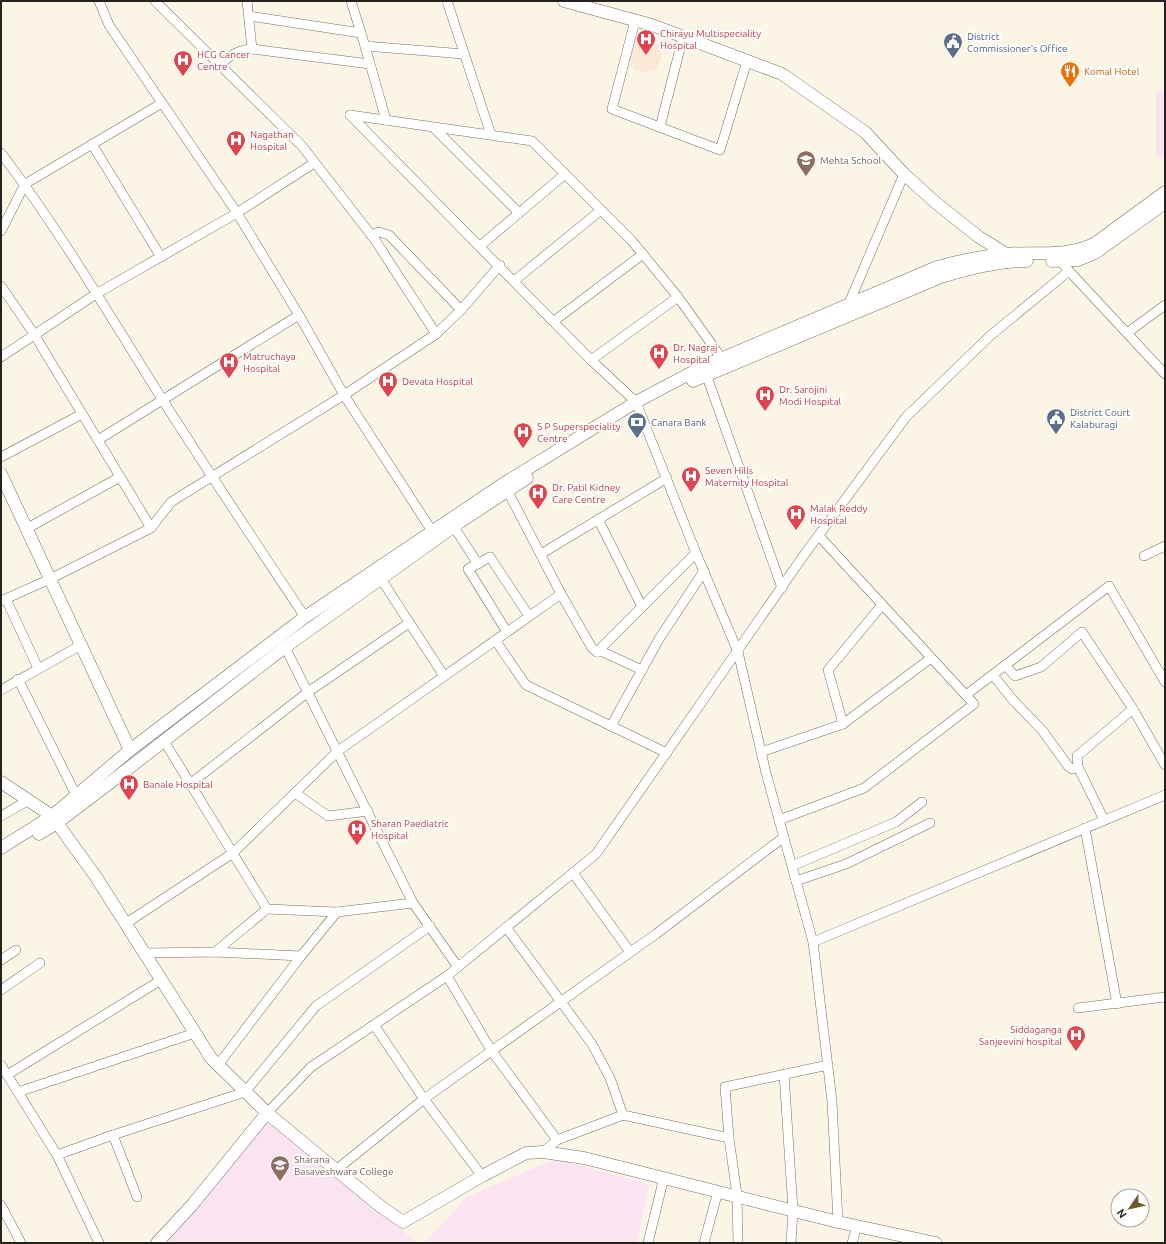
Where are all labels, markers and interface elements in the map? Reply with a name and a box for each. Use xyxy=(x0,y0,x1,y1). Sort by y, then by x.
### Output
hospital icon: Chirayu Multispeciality Hospital xyxy=(635,28,657,56)
place label: Chirayu Multispeciality Hospital xyxy=(660,28,761,51)
public building icon: District Commissioner's Office xyxy=(942,31,964,59)
place label: District Commissioner's Office xyxy=(967,31,1068,54)
hospital icon: HCG Cancer Centre xyxy=(172,49,194,77)
place label: HCG Cancer Centre xyxy=(197,49,250,72)
restaurant icon: Komal Hotel xyxy=(1059,60,1081,88)
place label: Komal Hotel xyxy=(1084,66,1140,77)
hospital icon: Nagathan Hospital xyxy=(225,129,247,157)
place label: Nagathan Hospital xyxy=(250,129,294,152)
school or university icon: Mehta School xyxy=(795,149,817,177)
place label: Mehta School xyxy=(820,155,882,166)
hospital icon: Dr. Nagraj Hospital xyxy=(648,342,670,370)
place label: Dr. Nagraj Hospital xyxy=(673,342,718,365)
hospital icon: Matruchaya Hospital xyxy=(218,351,240,379)
place label: Matruchaya Hospital xyxy=(243,351,296,374)
hospital icon: Devata Hospital xyxy=(377,370,399,398)
place label: Devata Hospital xyxy=(402,376,473,387)
hospital icon: Dr. Sarojini Modi Hospital xyxy=(754,384,776,412)
place label: Dr. Sarojini Modi Hospital xyxy=(779,384,842,407)
public building icon: District Court Kalaburagi xyxy=(1045,407,1067,435)
place label: District Court Kalaburagi xyxy=(1070,407,1130,430)
bank icon: Canara Bank xyxy=(626,411,648,439)
place label: Canara Bank xyxy=(651,417,707,428)
hospital icon: S P Superspeciality Centre xyxy=(512,421,534,449)
place label: S P Superspeciality Centre xyxy=(537,421,621,444)
hospital icon: Seven Hills Maternity Hospital xyxy=(680,465,702,493)
place label: Seven Hills Maternity Hospital xyxy=(705,465,789,488)
hospital icon: Dr. Patil Kidney Care Centre xyxy=(527,482,549,510)
place label: Dr. Patil Kidney Care Centre xyxy=(552,482,620,505)
hospital icon: Malak Reddy Hospital xyxy=(785,503,807,531)
place label: Malak Reddy Hospital xyxy=(810,503,867,526)
hospital icon: Banale Hospital xyxy=(118,773,140,801)
place label: Banale Hospital xyxy=(143,779,213,790)
hospital icon: Sharan Paediatric Hospital xyxy=(346,818,368,846)
place label: Sharan Paediatric Hospital xyxy=(371,818,449,841)
place label: Siddaganga Sanjeevini hospital xyxy=(979,1024,1062,1047)
hospital icon: Siddaganga Sanjeevini hospital xyxy=(1065,1024,1087,1052)
school or university icon: Sharana Basaveshwara College xyxy=(269,1154,291,1182)
place label: Sharana Basaveshwara College xyxy=(294,1154,393,1177)
north arrow xyxy=(1110,1188,1150,1228)
text: N xyxy=(1114,1207,1129,1220)

